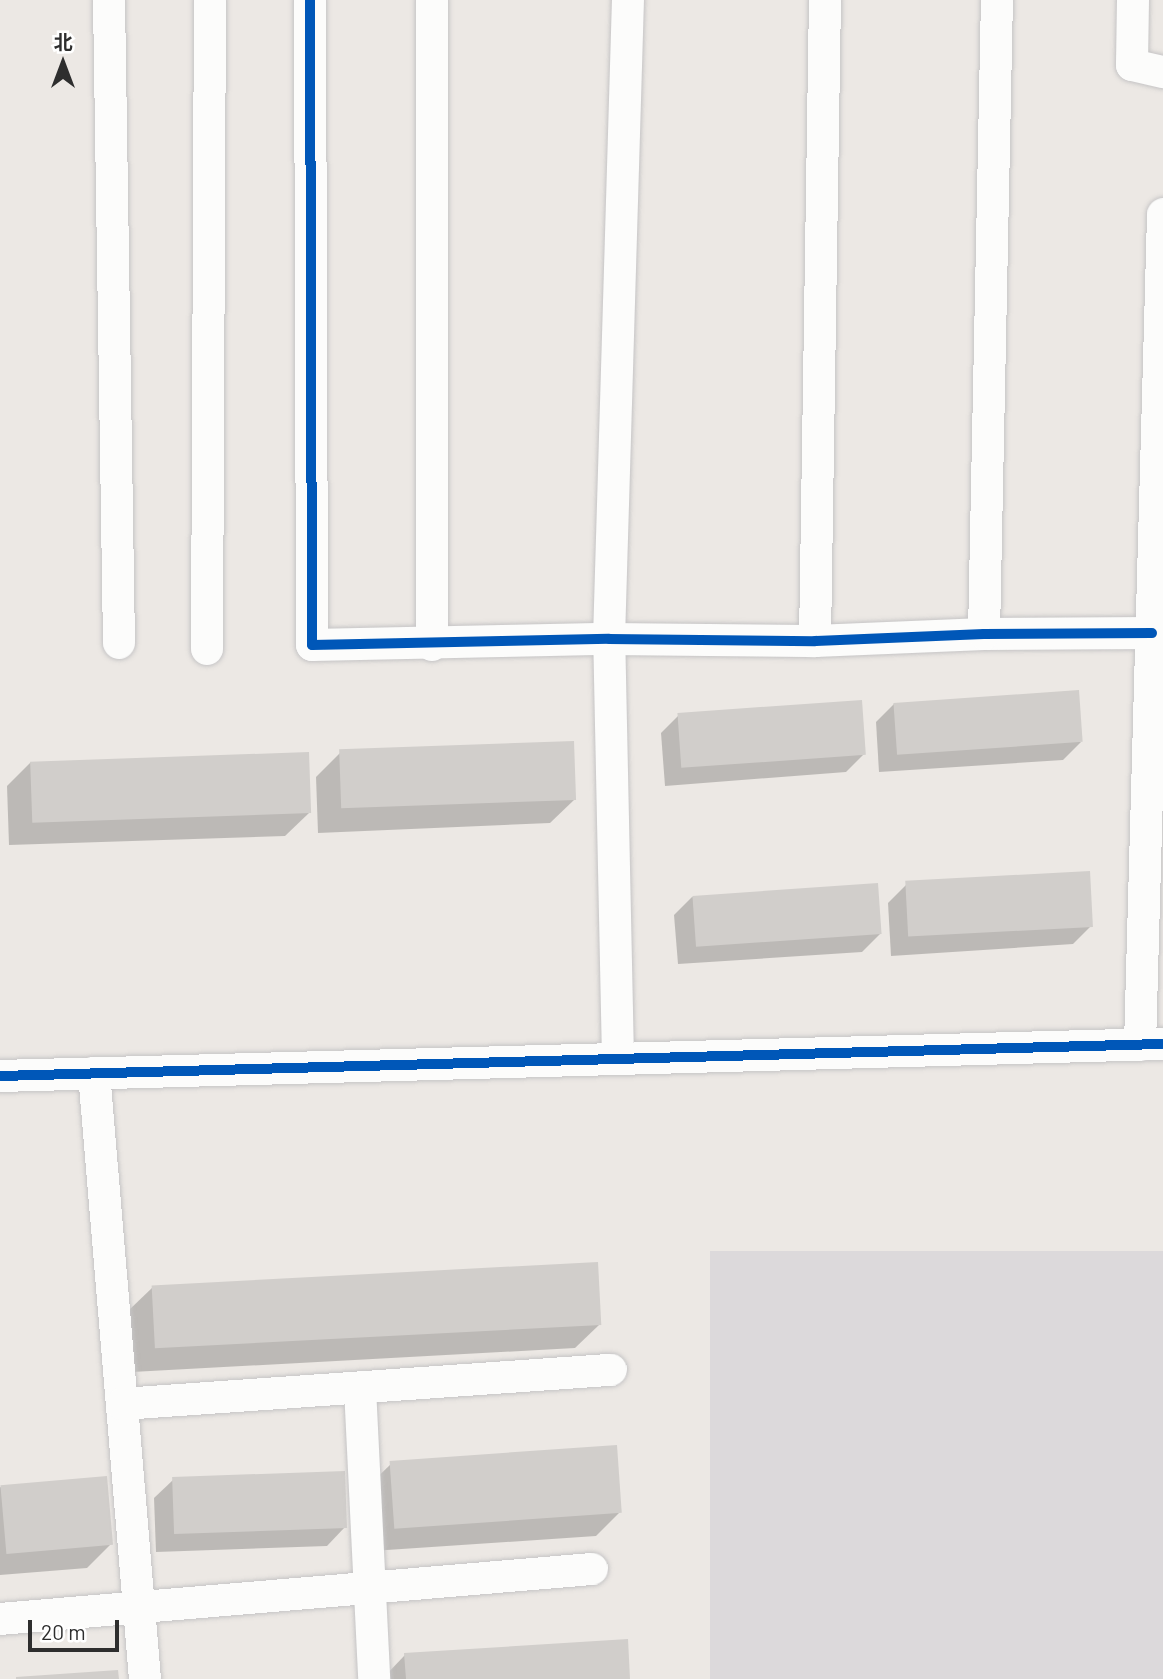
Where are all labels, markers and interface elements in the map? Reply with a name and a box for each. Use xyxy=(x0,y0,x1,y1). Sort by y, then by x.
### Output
north arrow xyxy=(28,28,98,98)
text: 北 xyxy=(53,30,73,53)
scale bar xyxy=(32,1606,122,1650)
text: 20 m xyxy=(41,1619,86,1644)

